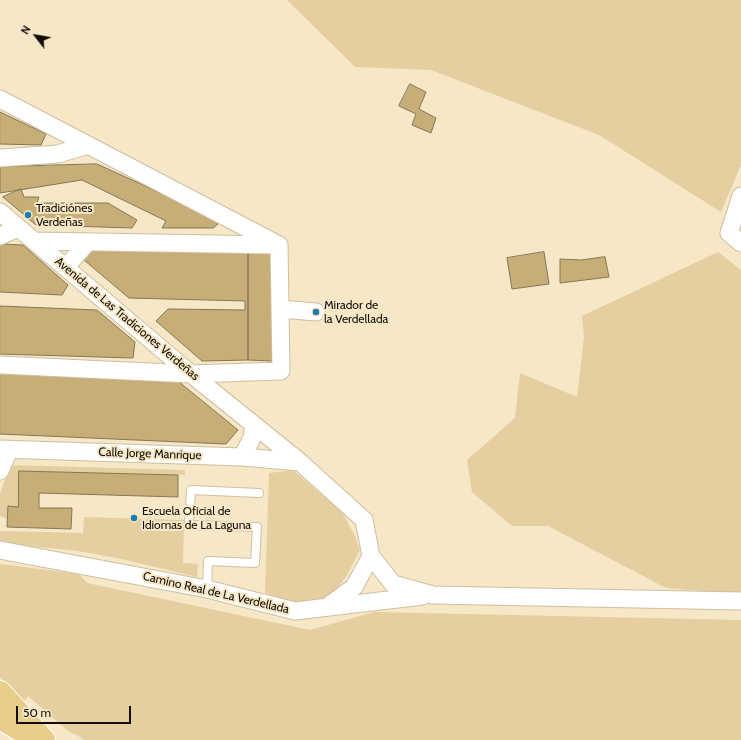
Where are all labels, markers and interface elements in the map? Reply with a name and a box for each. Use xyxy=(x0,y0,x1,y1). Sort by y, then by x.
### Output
north arrow xyxy=(16,16,56,56)
text: N xyxy=(18,23,34,37)
place label: Tradiciónes Verdeñas xyxy=(36,201,92,229)
marker: Tradiciónes Verdeñas xyxy=(23,210,33,220)
street label: Avenida de Las Tradiciones Verdeñas xyxy=(52,254,202,384)
place label: Mirador de la Verdellada xyxy=(324,298,388,326)
marker: Mirador de la Verdellada xyxy=(311,307,321,317)
street label: Calle Jorge Manrique xyxy=(98,445,202,463)
place label: Escuela Oficial de Idiomas de La Laguna xyxy=(142,504,251,532)
marker: Escuela Oficial de Idiomas de La Laguna xyxy=(129,513,139,523)
street label: Camino Real de La Verdellada xyxy=(141,569,291,617)
scale bar xyxy=(18,698,133,724)
text: 50 m xyxy=(23,705,51,720)

